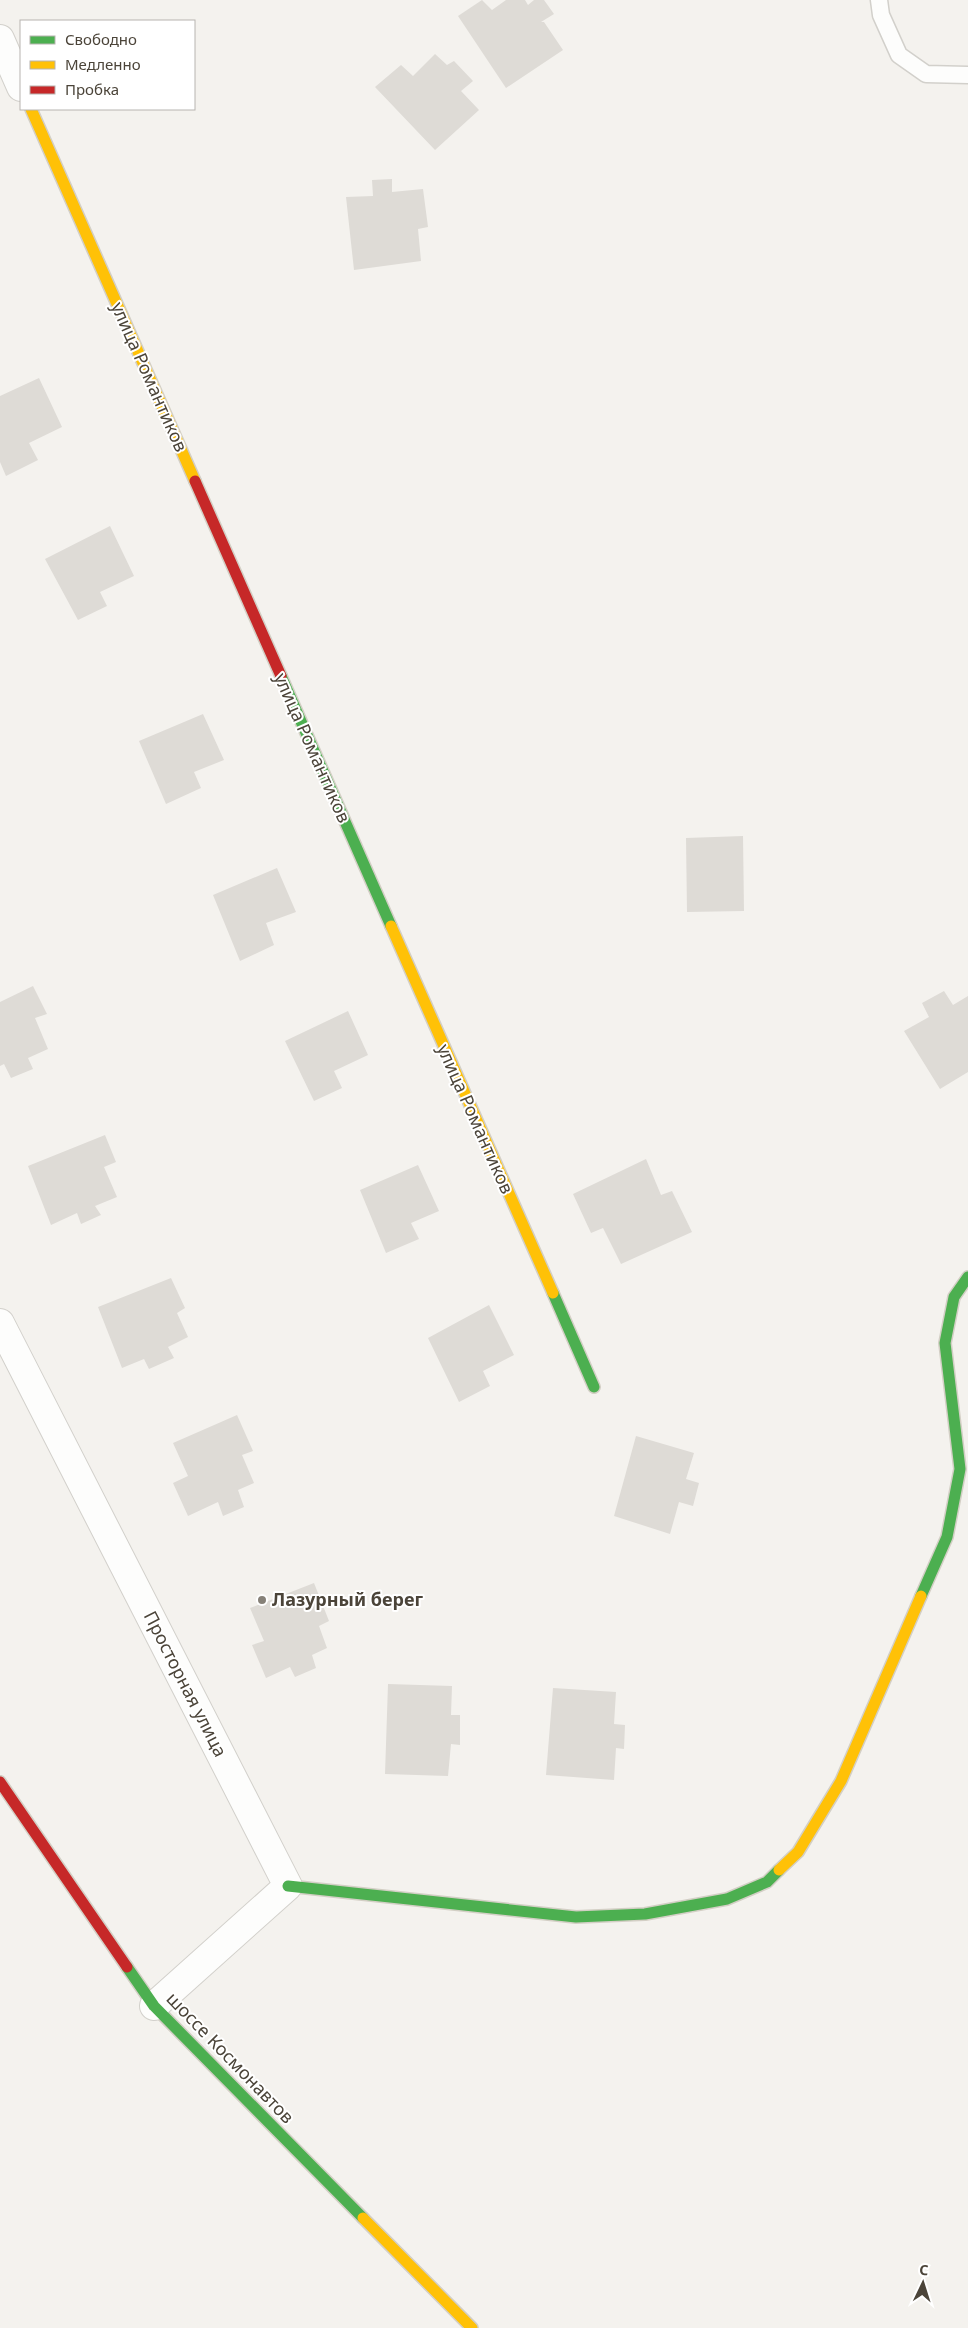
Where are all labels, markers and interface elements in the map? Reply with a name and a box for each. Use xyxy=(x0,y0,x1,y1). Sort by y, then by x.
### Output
legend xyxy=(20,20,195,110)
text: Свободно xyxy=(65,29,137,49)
text: Медленно xyxy=(65,54,141,74)
text: Пробка xyxy=(65,79,119,99)
street label: улица Романтиков xyxy=(106,298,194,455)
street label: улица Романтиков xyxy=(269,669,357,826)
street label: улица Романтиков xyxy=(432,1040,520,1197)
place label: Лазурный берег xyxy=(272,1587,423,1611)
marker: Лазурный берег xyxy=(256,1594,268,1606)
street label: Просторная улица xyxy=(139,1607,233,1761)
street label: шоссе Космонавтов xyxy=(162,1986,300,2128)
north arrow xyxy=(898,2258,948,2308)
text: С xyxy=(919,2260,929,2279)

